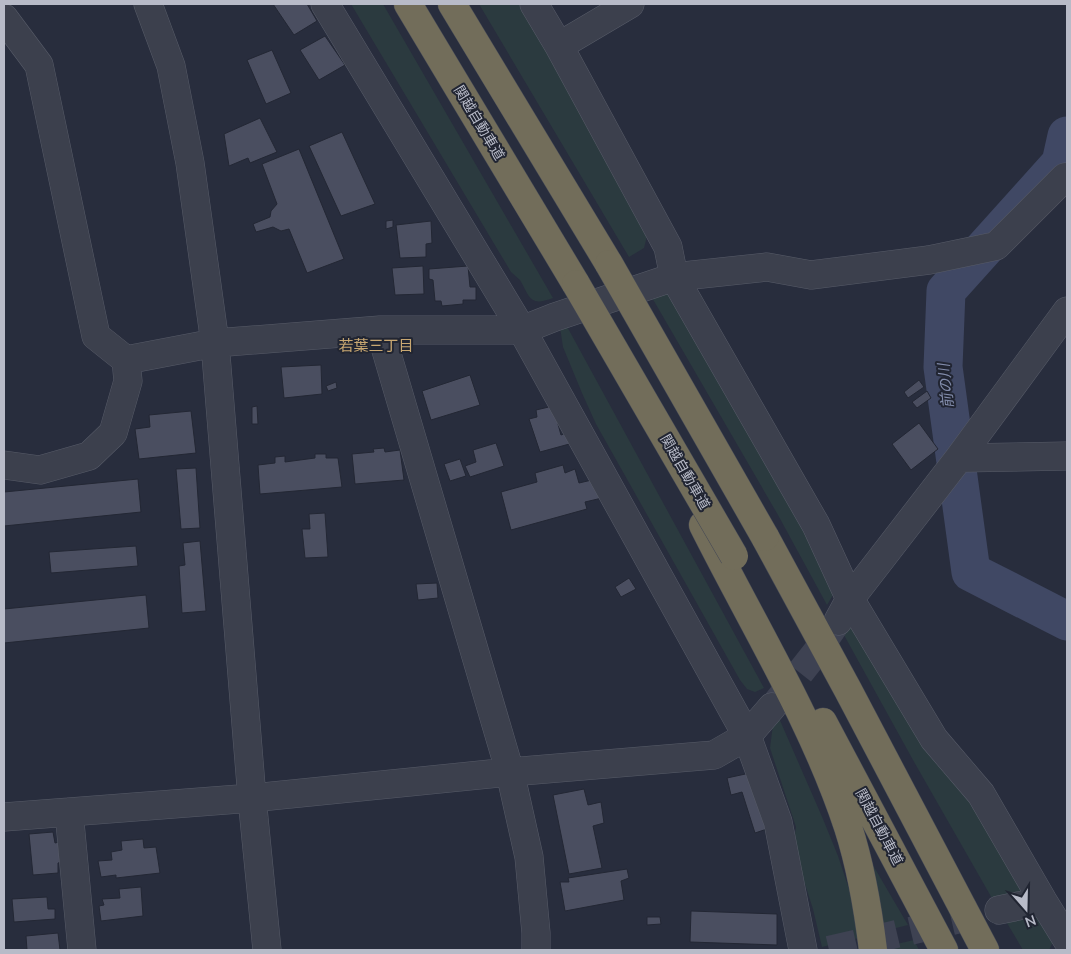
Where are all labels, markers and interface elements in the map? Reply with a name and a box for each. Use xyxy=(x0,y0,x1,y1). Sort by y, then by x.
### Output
street label: 関越自動車道 xyxy=(449,82,509,164)
district label: 若葉三丁目 xyxy=(338,336,414,356)
water label: 前の川 xyxy=(933,361,958,409)
street label: 関越自動車道 xyxy=(656,431,714,513)
street label: 関越自動車道 xyxy=(851,785,907,869)
north arrow xyxy=(1001,884,1051,934)
text: N xyxy=(1022,910,1038,931)

